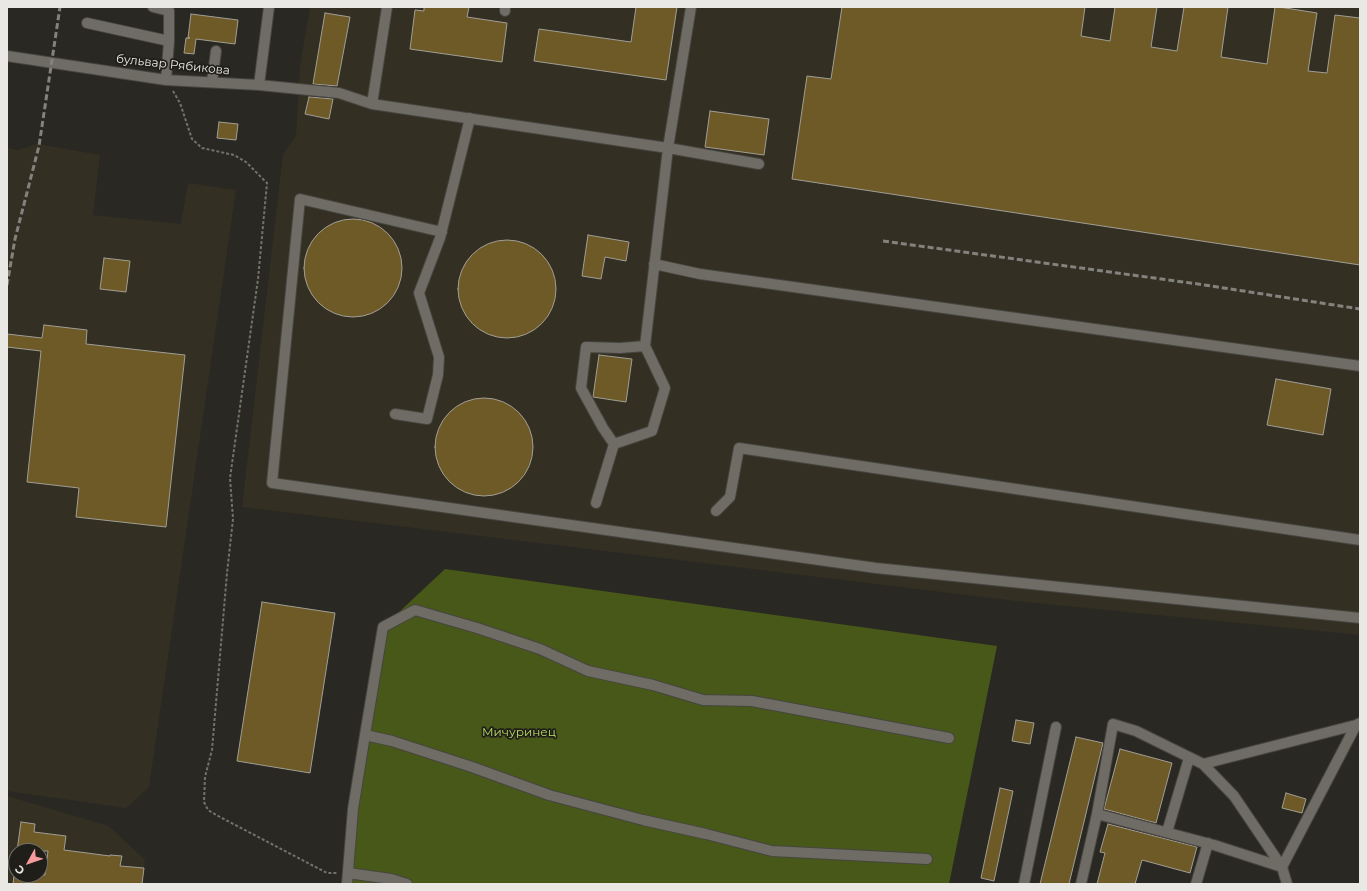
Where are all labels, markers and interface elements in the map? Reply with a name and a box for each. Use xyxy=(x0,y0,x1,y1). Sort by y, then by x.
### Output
street label: бульвар Рябикова xyxy=(115,52,231,78)
park label: Мичуринец xyxy=(482,725,556,739)
north arrow xyxy=(8,843,48,883)
text: С xyxy=(12,863,28,878)

